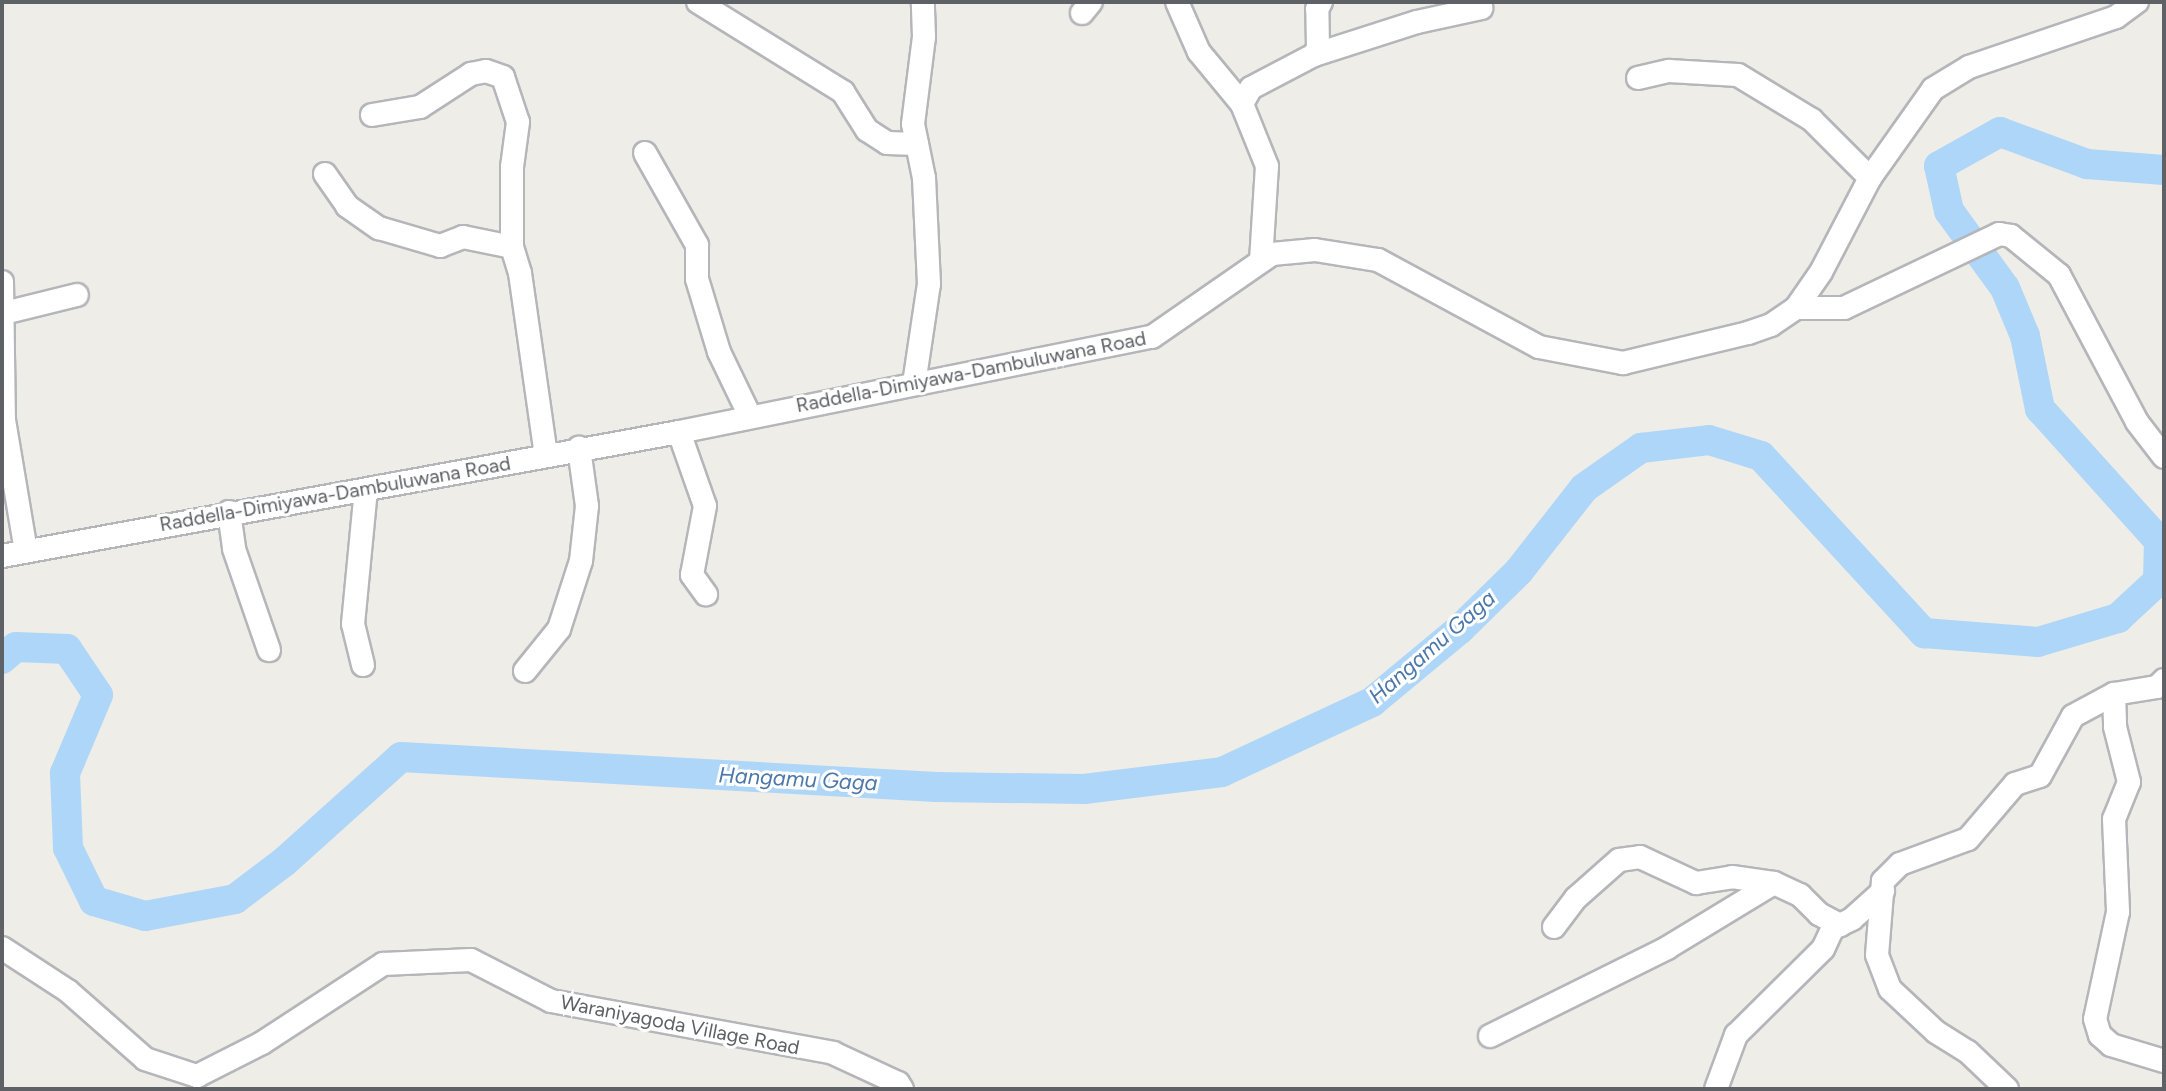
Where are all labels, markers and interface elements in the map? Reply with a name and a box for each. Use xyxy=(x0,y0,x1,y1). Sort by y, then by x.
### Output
street label: Raddella-Dimiyawa-Dambuluwana Road xyxy=(794,326,1148,418)
street label: Raddella-Dimiyawa-Dambuluwana Road xyxy=(158,451,512,537)
water label: Hangamu Gaga xyxy=(1363,585,1501,709)
water label: Hangamu Gaga xyxy=(718,762,878,796)
street label: Waraniyagoda Village Road xyxy=(558,990,802,1060)

